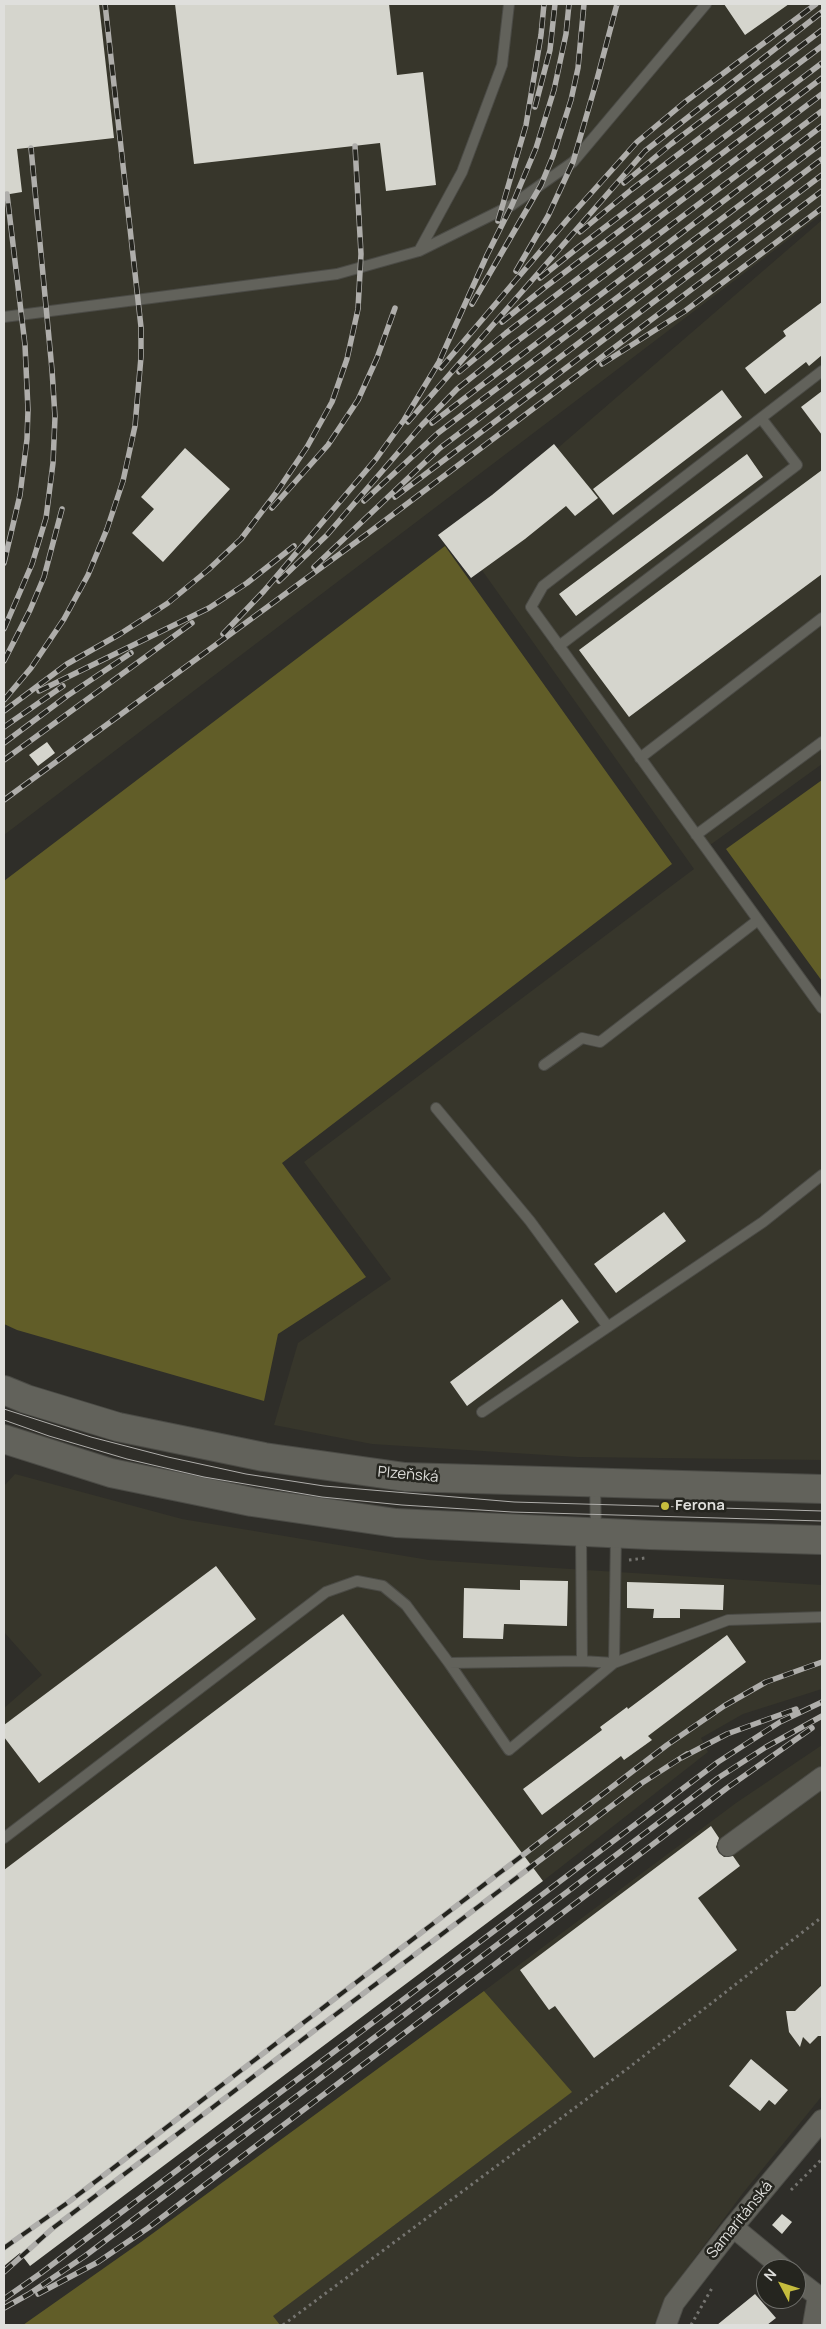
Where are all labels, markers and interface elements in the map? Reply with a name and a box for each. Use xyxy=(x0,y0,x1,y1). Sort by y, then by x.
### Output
street label: Plzeňská xyxy=(377,1463,439,1487)
place label: Ferona xyxy=(675,1497,725,1515)
marker: Ferona xyxy=(659,1500,671,1512)
street label: Samaritánská xyxy=(703,2178,777,2262)
north arrow xyxy=(756,2259,806,2309)
text: N xyxy=(759,2265,780,2285)

